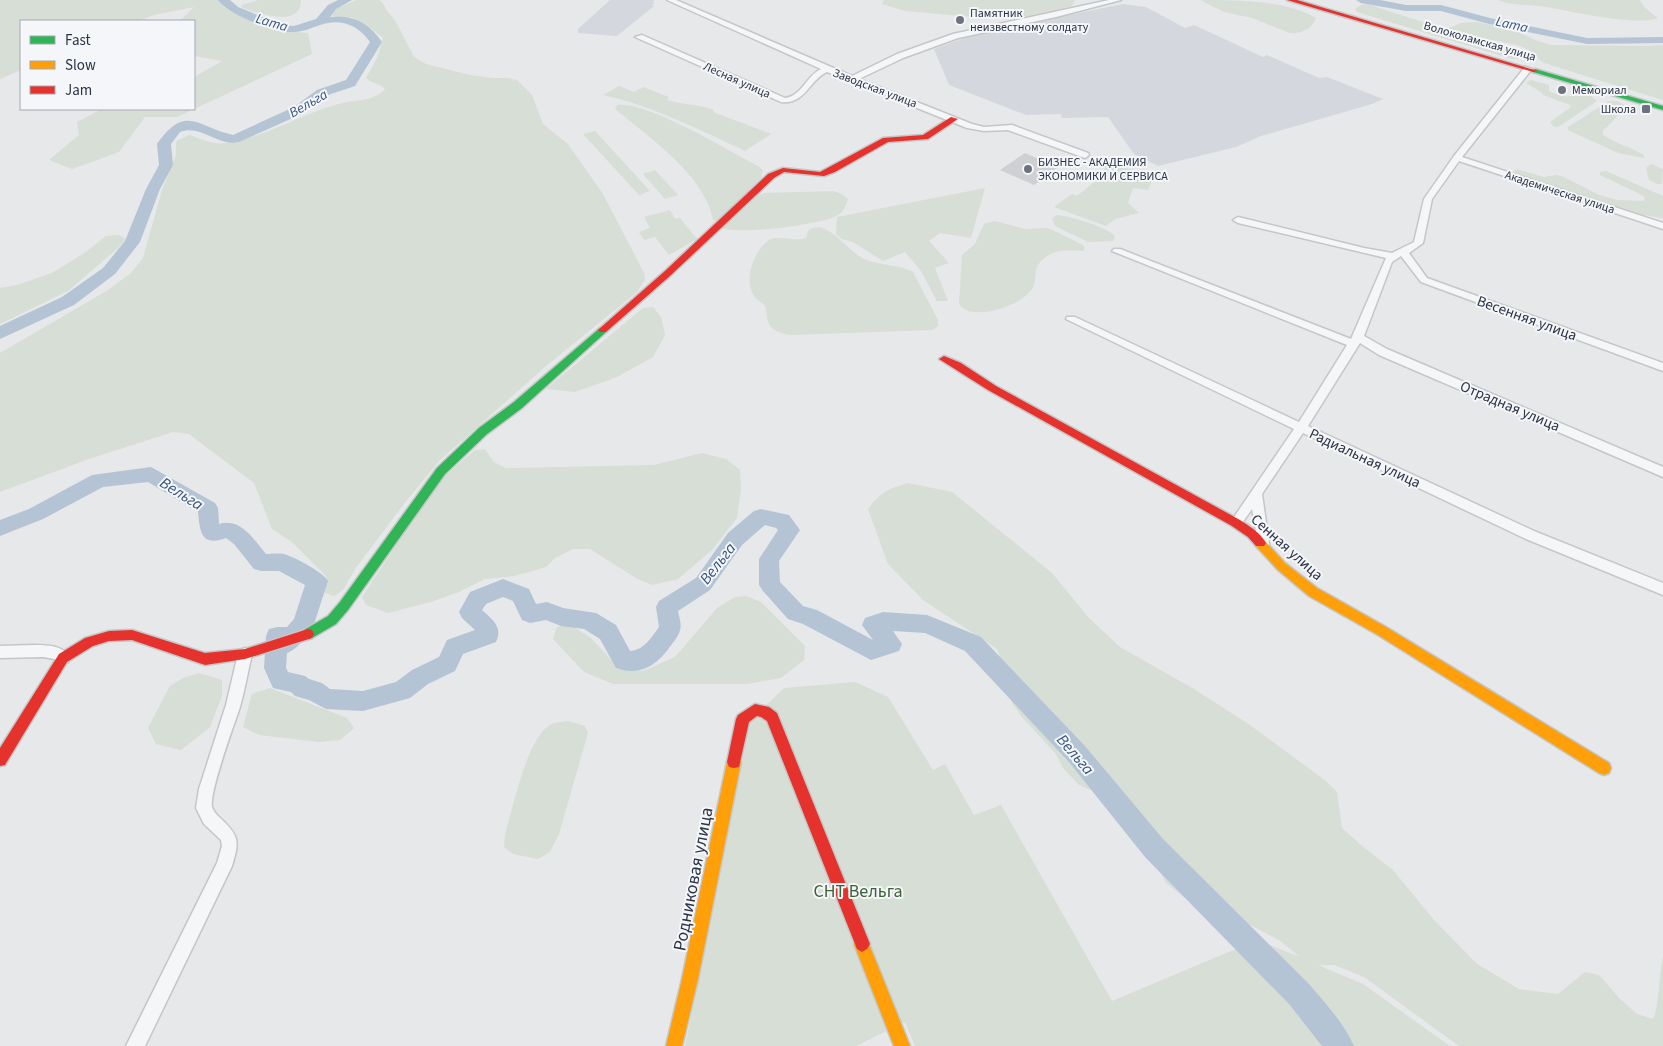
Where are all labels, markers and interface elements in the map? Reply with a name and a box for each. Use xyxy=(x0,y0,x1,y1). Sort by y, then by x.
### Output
place label: Памятник неизвестному солдату xyxy=(970,5,1089,36)
water label: Lama xyxy=(253,9,291,37)
water label: Lama xyxy=(1494,12,1530,38)
marker: Памятник неизвестному солдату xyxy=(954,14,966,26)
street label: Волоколамская улица xyxy=(1422,17,1538,66)
legend xyxy=(20,20,195,110)
text: Fast xyxy=(65,30,91,51)
text: Slow xyxy=(65,55,96,76)
street label: Лесная улица xyxy=(701,58,773,103)
street label: Заводская улица xyxy=(830,65,919,112)
text: Jam xyxy=(65,80,92,101)
place label: Мемориал xyxy=(1572,82,1627,99)
marker: Мемориал xyxy=(1556,84,1568,96)
water label: Вельга xyxy=(286,85,332,123)
place label: Школа xyxy=(1601,101,1636,118)
marker: Школа xyxy=(1640,103,1652,115)
place label: БИЗНЕС - АКАДЕМИЯ ЭКОНОМИКИ И СЕРВИСА xyxy=(1038,154,1168,185)
marker: БИЗНЕС - АКАДЕМИЯ ЭКОНОМИКИ И СЕРВИСА xyxy=(1022,163,1034,175)
street label: Академическая улица xyxy=(1503,167,1617,218)
street label: Весенняя улица xyxy=(1474,291,1580,346)
street label: Отрадная улица xyxy=(1457,376,1563,437)
street label: Радиальная улица xyxy=(1306,423,1424,493)
water label: Вельга xyxy=(156,472,208,516)
street label: Сенная улица xyxy=(1246,509,1327,585)
water label: Вельга xyxy=(695,538,741,589)
water label: Вельга xyxy=(1051,730,1099,780)
street label: Родниковая улица xyxy=(667,805,720,953)
park label: СНТ Вельга xyxy=(813,879,903,904)

